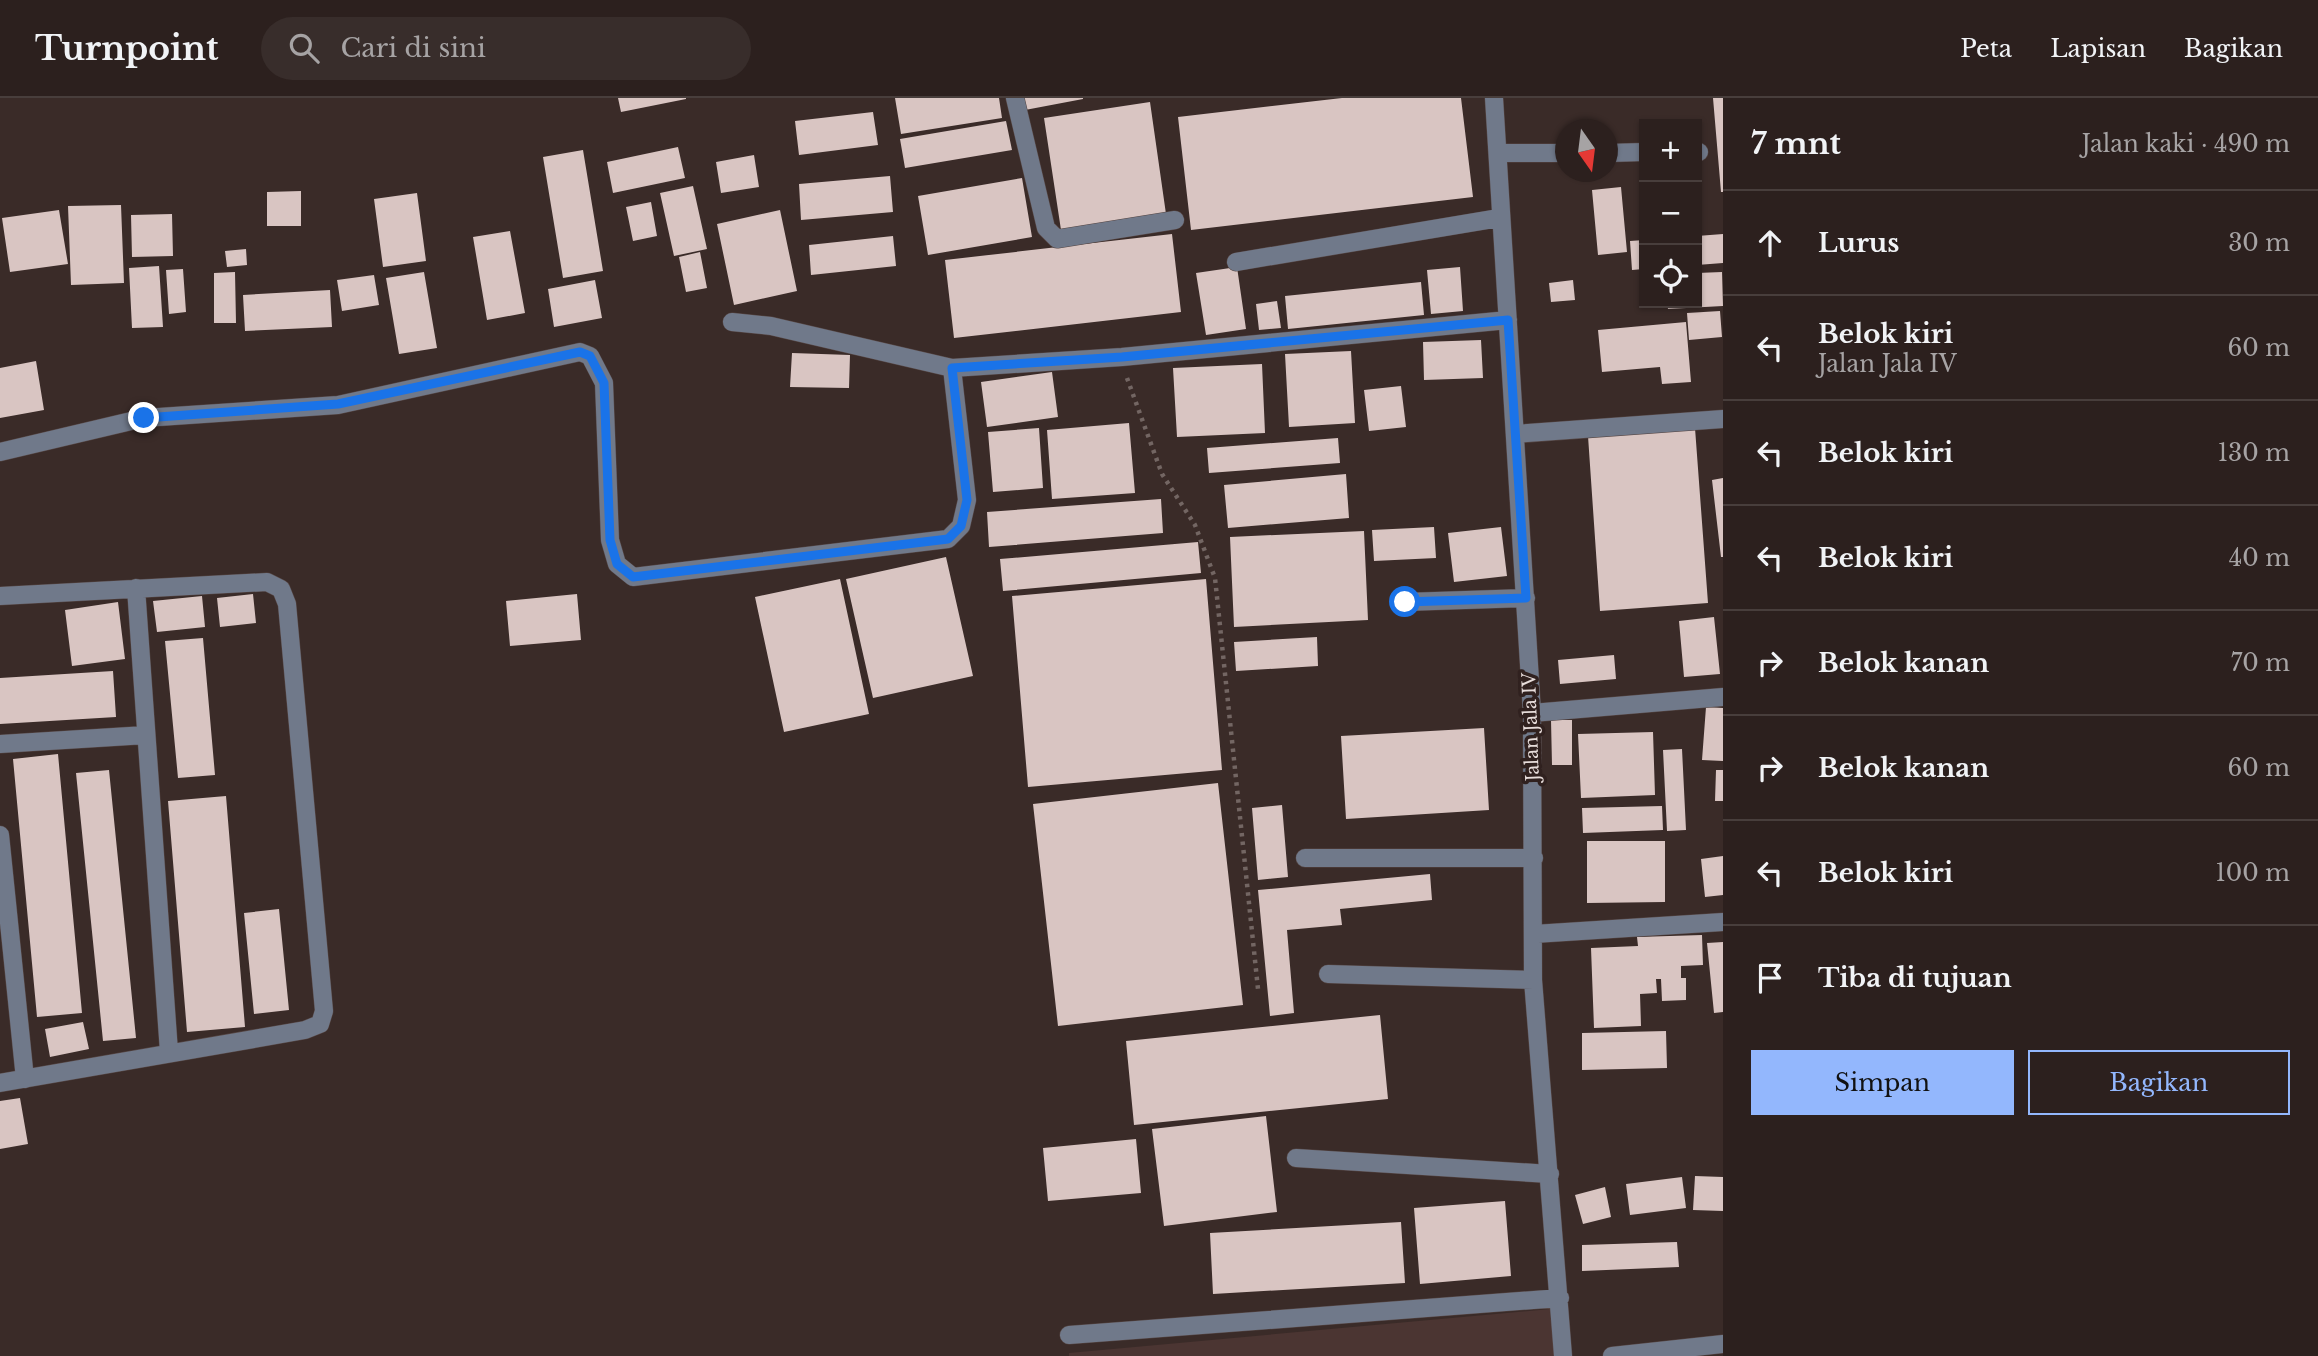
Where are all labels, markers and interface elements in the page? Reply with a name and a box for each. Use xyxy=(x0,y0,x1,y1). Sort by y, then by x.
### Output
search box xyxy=(261,17,751,80)
text: Turnpoint xyxy=(35,28,219,69)
icon: search xyxy=(285,29,323,67)
text: Cari di sini xyxy=(341,32,486,64)
text: Peta xyxy=(1960,34,2012,63)
text: Lapisan xyxy=(2050,34,2146,63)
text: Bagikan xyxy=(2184,34,2283,63)
north arrow xyxy=(1555,119,1618,182)
map controls xyxy=(1639,119,1702,308)
button: + xyxy=(1639,119,1702,182)
text: 7 mnt xyxy=(1751,125,1841,162)
text: Jalan kaki · 490 m xyxy=(2082,130,2290,158)
button: − xyxy=(1639,182,1702,245)
icon: ahead xyxy=(1751,224,1789,262)
text: Lurus xyxy=(1818,227,1899,259)
text: 30 m xyxy=(2228,229,2290,257)
button: locate xyxy=(1639,245,1702,308)
text: Belok kiri xyxy=(1818,318,1953,350)
icon: left xyxy=(1751,329,1789,367)
text: 60 m xyxy=(2228,334,2290,362)
text: Jalan Jala IV xyxy=(1818,350,1957,378)
route end xyxy=(128,402,159,433)
icon: left xyxy=(1751,434,1789,472)
text: Belok kiri xyxy=(1818,437,1953,469)
text: 130 m xyxy=(2218,439,2290,467)
icon: left xyxy=(1751,539,1789,577)
text: Belok kiri xyxy=(1818,542,1953,574)
text: 40 m xyxy=(2229,544,2290,572)
route start xyxy=(1389,586,1420,617)
icon: right xyxy=(1751,644,1789,682)
text: Belok kanan xyxy=(1818,647,1989,679)
text: 70 m xyxy=(2231,649,2290,677)
street label: Jalan Jala IV xyxy=(1518,671,1544,784)
icon: right xyxy=(1751,749,1789,787)
text: Belok kanan xyxy=(1818,752,1989,784)
text: 60 m xyxy=(2228,754,2290,782)
icon: left xyxy=(1751,854,1789,892)
text: Belok kiri xyxy=(1818,857,1953,889)
text: 100 m xyxy=(2216,859,2290,887)
icon: arrive xyxy=(1751,959,1789,997)
text: Tiba di tujuan xyxy=(1818,962,2012,994)
button: Simpan xyxy=(1751,1050,2014,1115)
button: Bagikan xyxy=(2028,1050,2290,1115)

